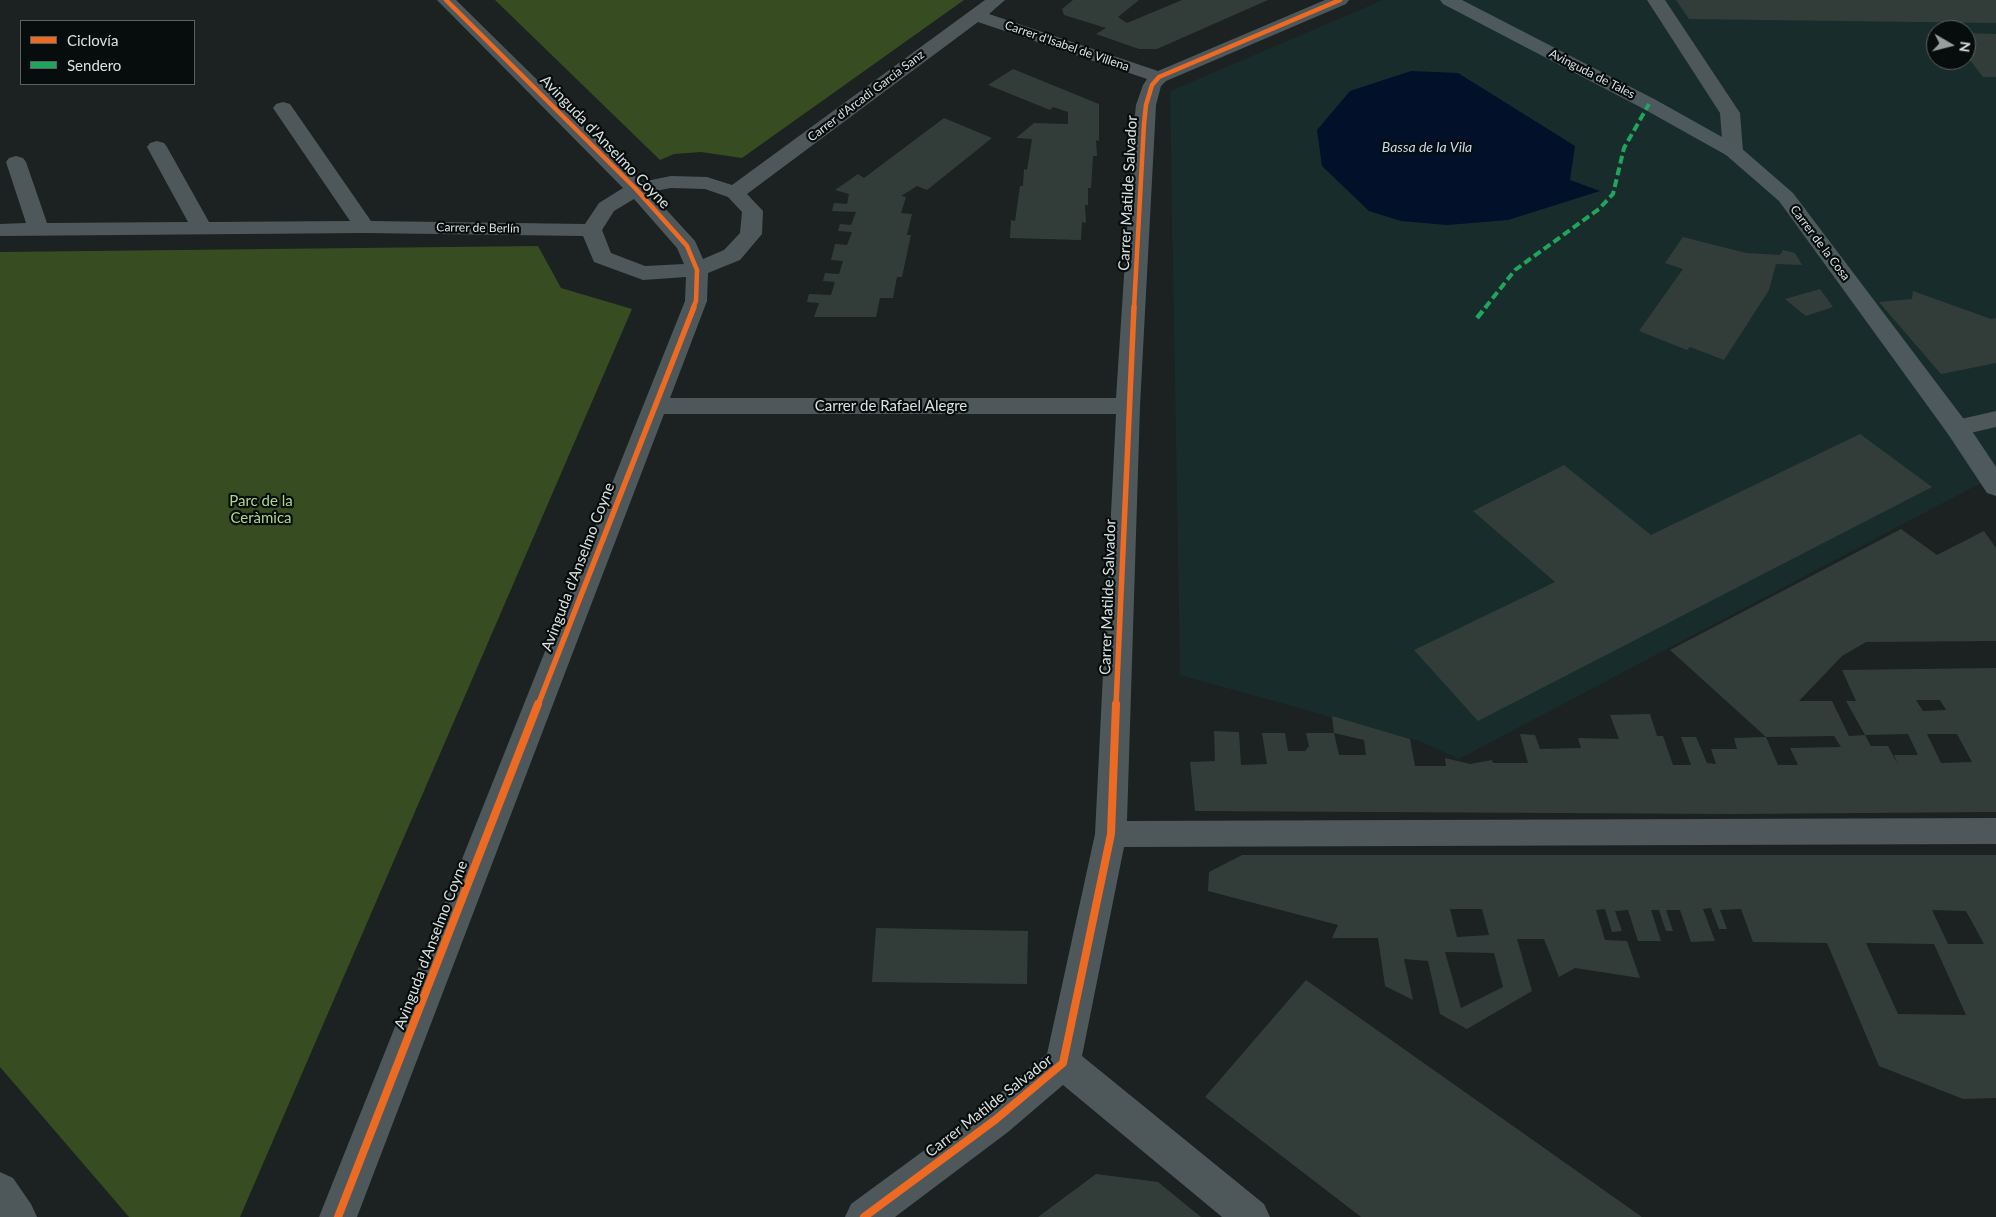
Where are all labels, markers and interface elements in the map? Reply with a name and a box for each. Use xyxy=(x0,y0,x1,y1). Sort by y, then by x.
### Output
street label: Carrer d'Isabel de Villena xyxy=(1003,18,1131,74)
legend xyxy=(20,20,195,85)
north arrow xyxy=(1926,20,1976,70)
text: Ciclovía xyxy=(67,31,118,49)
text: N xyxy=(1956,40,1975,54)
street label: Avinguda de Tales xyxy=(1547,46,1637,102)
street label: Carrer d'Arcadi García Sanz xyxy=(805,47,927,145)
text: Sendero xyxy=(67,56,121,74)
street label: Avinguda d'Anselmo Coyne xyxy=(536,71,674,213)
street label: Carrer Matilde Salvador xyxy=(1115,115,1141,271)
water label: Bassa de la Vila xyxy=(1382,139,1472,155)
street label: Carrer de la Cosa xyxy=(1787,203,1853,283)
street label: Carrer de Berlín xyxy=(436,220,520,236)
street label: Carrer de Rafael Alegre xyxy=(815,397,967,415)
street label: Avinguda d'Anselmo Coyne xyxy=(538,480,618,654)
park label: Parc de la Ceràmica xyxy=(229,492,293,527)
street label: Carrer Matilde Salvador xyxy=(1096,519,1120,675)
street label: Avinguda d'Anselmo Coyne xyxy=(391,858,471,1032)
street label: Carrer Matilde Salvador xyxy=(922,1051,1056,1161)

